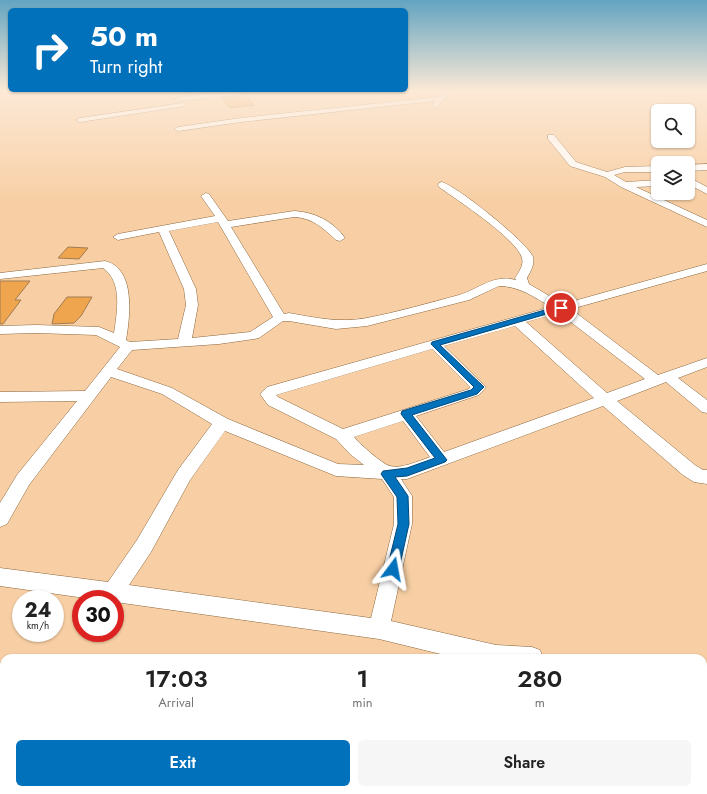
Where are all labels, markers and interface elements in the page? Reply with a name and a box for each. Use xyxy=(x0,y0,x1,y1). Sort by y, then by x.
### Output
text: 50 m xyxy=(90,16,158,57)
icon: right xyxy=(24,24,76,76)
text: Turn right xyxy=(90,54,162,80)
map controls xyxy=(651,104,695,200)
button: search xyxy=(651,104,695,148)
button: layers xyxy=(651,156,695,200)
pin xyxy=(544,291,578,325)
icon: arrive xyxy=(550,297,572,319)
position arrow xyxy=(372,548,414,590)
speed limit sign: 30 xyxy=(72,590,124,642)
text: 24 xyxy=(24,596,52,625)
text: km/h xyxy=(27,618,49,633)
text: 17:03 xyxy=(145,661,208,696)
text: 1 xyxy=(357,661,368,696)
text: 280 xyxy=(517,661,562,696)
text: Arrival xyxy=(158,693,194,712)
text: min xyxy=(352,693,373,712)
text: m xyxy=(535,693,545,712)
button: Exit xyxy=(16,740,350,786)
button: Share xyxy=(358,740,691,786)

